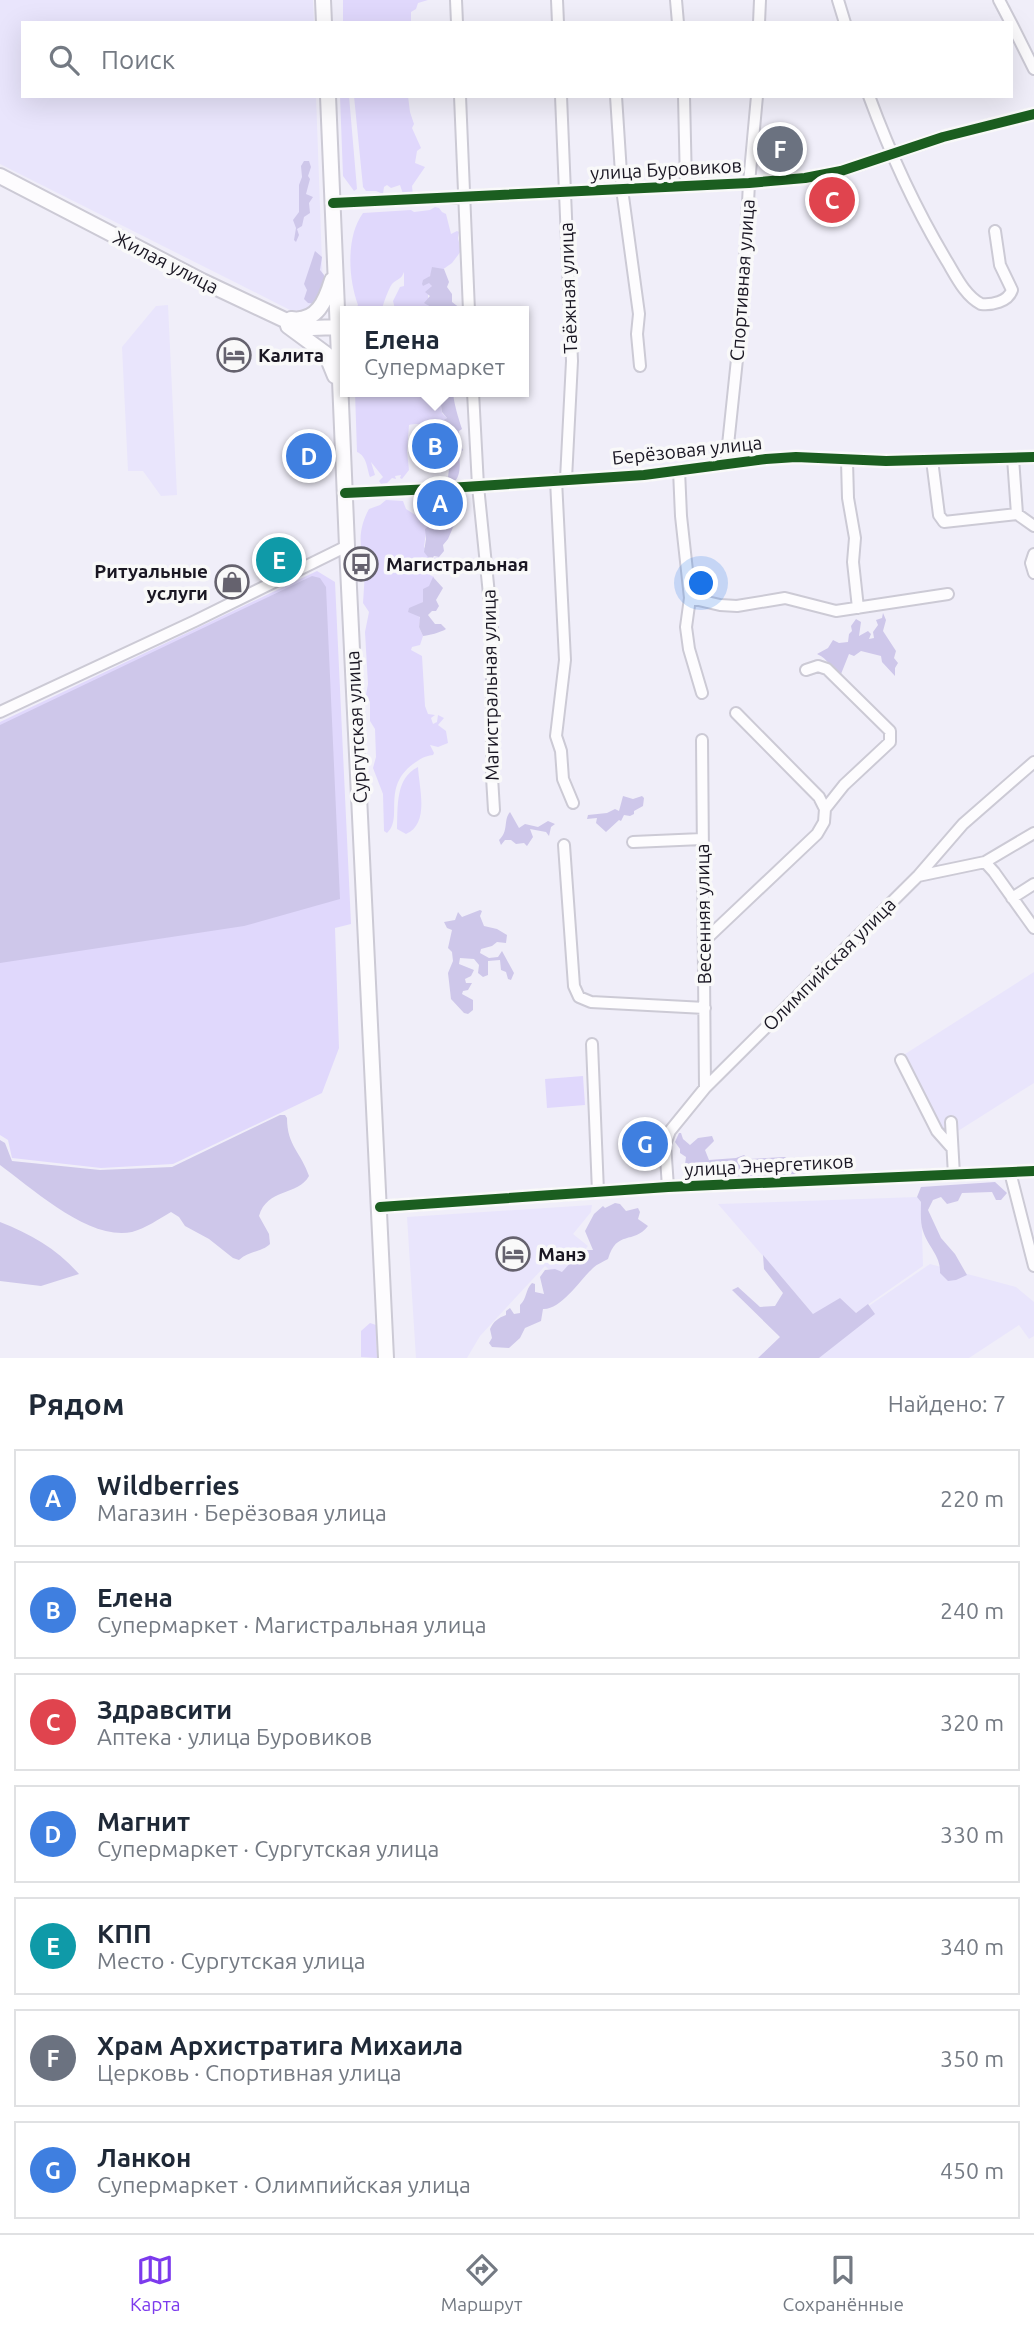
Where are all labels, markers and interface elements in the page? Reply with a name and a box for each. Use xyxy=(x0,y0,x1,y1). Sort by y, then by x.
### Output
search box xyxy=(21,21,1013,98)
icon: search xyxy=(45,41,83,79)
text: Поиск xyxy=(101,45,175,74)
pin: F xyxy=(757,123,803,175)
street label: улица Буровиков xyxy=(589,154,743,184)
pin: C xyxy=(809,174,855,226)
street label: Спортивная улица xyxy=(725,198,759,362)
street label: Таёжная улица xyxy=(555,222,581,354)
street label: Жилая улица xyxy=(110,226,222,298)
popup xyxy=(340,306,529,397)
text: Елена xyxy=(364,325,440,354)
hotel icon: Калита xyxy=(215,336,253,374)
place label: Калита xyxy=(258,344,324,366)
text: Супермаркет xyxy=(364,354,505,379)
pin: B xyxy=(412,420,458,472)
pin: D xyxy=(286,430,332,482)
street label: Берёзовая улица xyxy=(611,431,763,469)
pin: A xyxy=(417,477,463,529)
pin: E xyxy=(256,534,302,586)
bus stop icon: Магистральная xyxy=(342,545,380,583)
place label: Магистральная xyxy=(386,553,529,575)
place label: Ритуальные услуги xyxy=(94,560,208,604)
shop icon: Ритуальные услуги xyxy=(213,563,251,601)
your location xyxy=(684,566,718,600)
street label: Магистральная улица xyxy=(477,589,503,781)
street label: Сургутская улица xyxy=(341,650,371,804)
street label: Весенняя улица xyxy=(691,843,715,985)
street label: Олимпийская улица xyxy=(758,893,900,1035)
pin: G xyxy=(622,1118,668,1170)
street label: улица Энергетиков xyxy=(684,1150,854,1180)
hotel icon: Манэ xyxy=(494,1235,532,1273)
place label: Манэ xyxy=(538,1243,586,1265)
text: Рядом xyxy=(28,1387,124,1421)
text: Найдено: 7 xyxy=(888,1391,1006,1416)
text: Wildberries xyxy=(97,1471,240,1500)
text: A xyxy=(45,1486,61,1511)
text: 220 m xyxy=(940,1486,1004,1511)
text: Магазин · Берёзовая улица xyxy=(97,1500,387,1525)
text: Елена xyxy=(97,1583,173,1612)
text: B xyxy=(45,1598,61,1623)
text: 240 m xyxy=(940,1598,1004,1623)
text: Супермаркет · Магистральная улица xyxy=(97,1612,487,1637)
text: Здравсити xyxy=(97,1695,232,1724)
text: C xyxy=(46,1710,60,1735)
text: 320 m xyxy=(940,1710,1004,1735)
text: Аптека · улица Буровиков xyxy=(97,1724,372,1749)
text: Магнит xyxy=(97,1807,190,1836)
text: D xyxy=(45,1822,61,1847)
text: 330 m xyxy=(940,1822,1004,1847)
text: Супермаркет · Сургутская улица xyxy=(97,1836,439,1861)
text: КПП xyxy=(97,1919,152,1948)
text: E xyxy=(46,1934,60,1959)
text: 340 m xyxy=(940,1934,1004,1959)
text: Место · Сургутская улица xyxy=(97,1948,366,1973)
text: Храм Архистратига Михаила xyxy=(97,2031,463,2060)
text: F xyxy=(47,2046,59,2071)
text: 350 m xyxy=(940,2046,1004,2071)
text: Церковь · Спортивная улица xyxy=(97,2060,402,2085)
text: Ланкон xyxy=(97,2143,191,2172)
text: G xyxy=(45,2158,61,2183)
text: 450 m xyxy=(940,2158,1004,2183)
text: Супермаркет · Олимпийская улица xyxy=(97,2172,471,2197)
tab: Карта xyxy=(130,2251,181,2315)
tab: Маршрут xyxy=(441,2251,523,2315)
tab: Сохранённые xyxy=(783,2251,904,2315)

